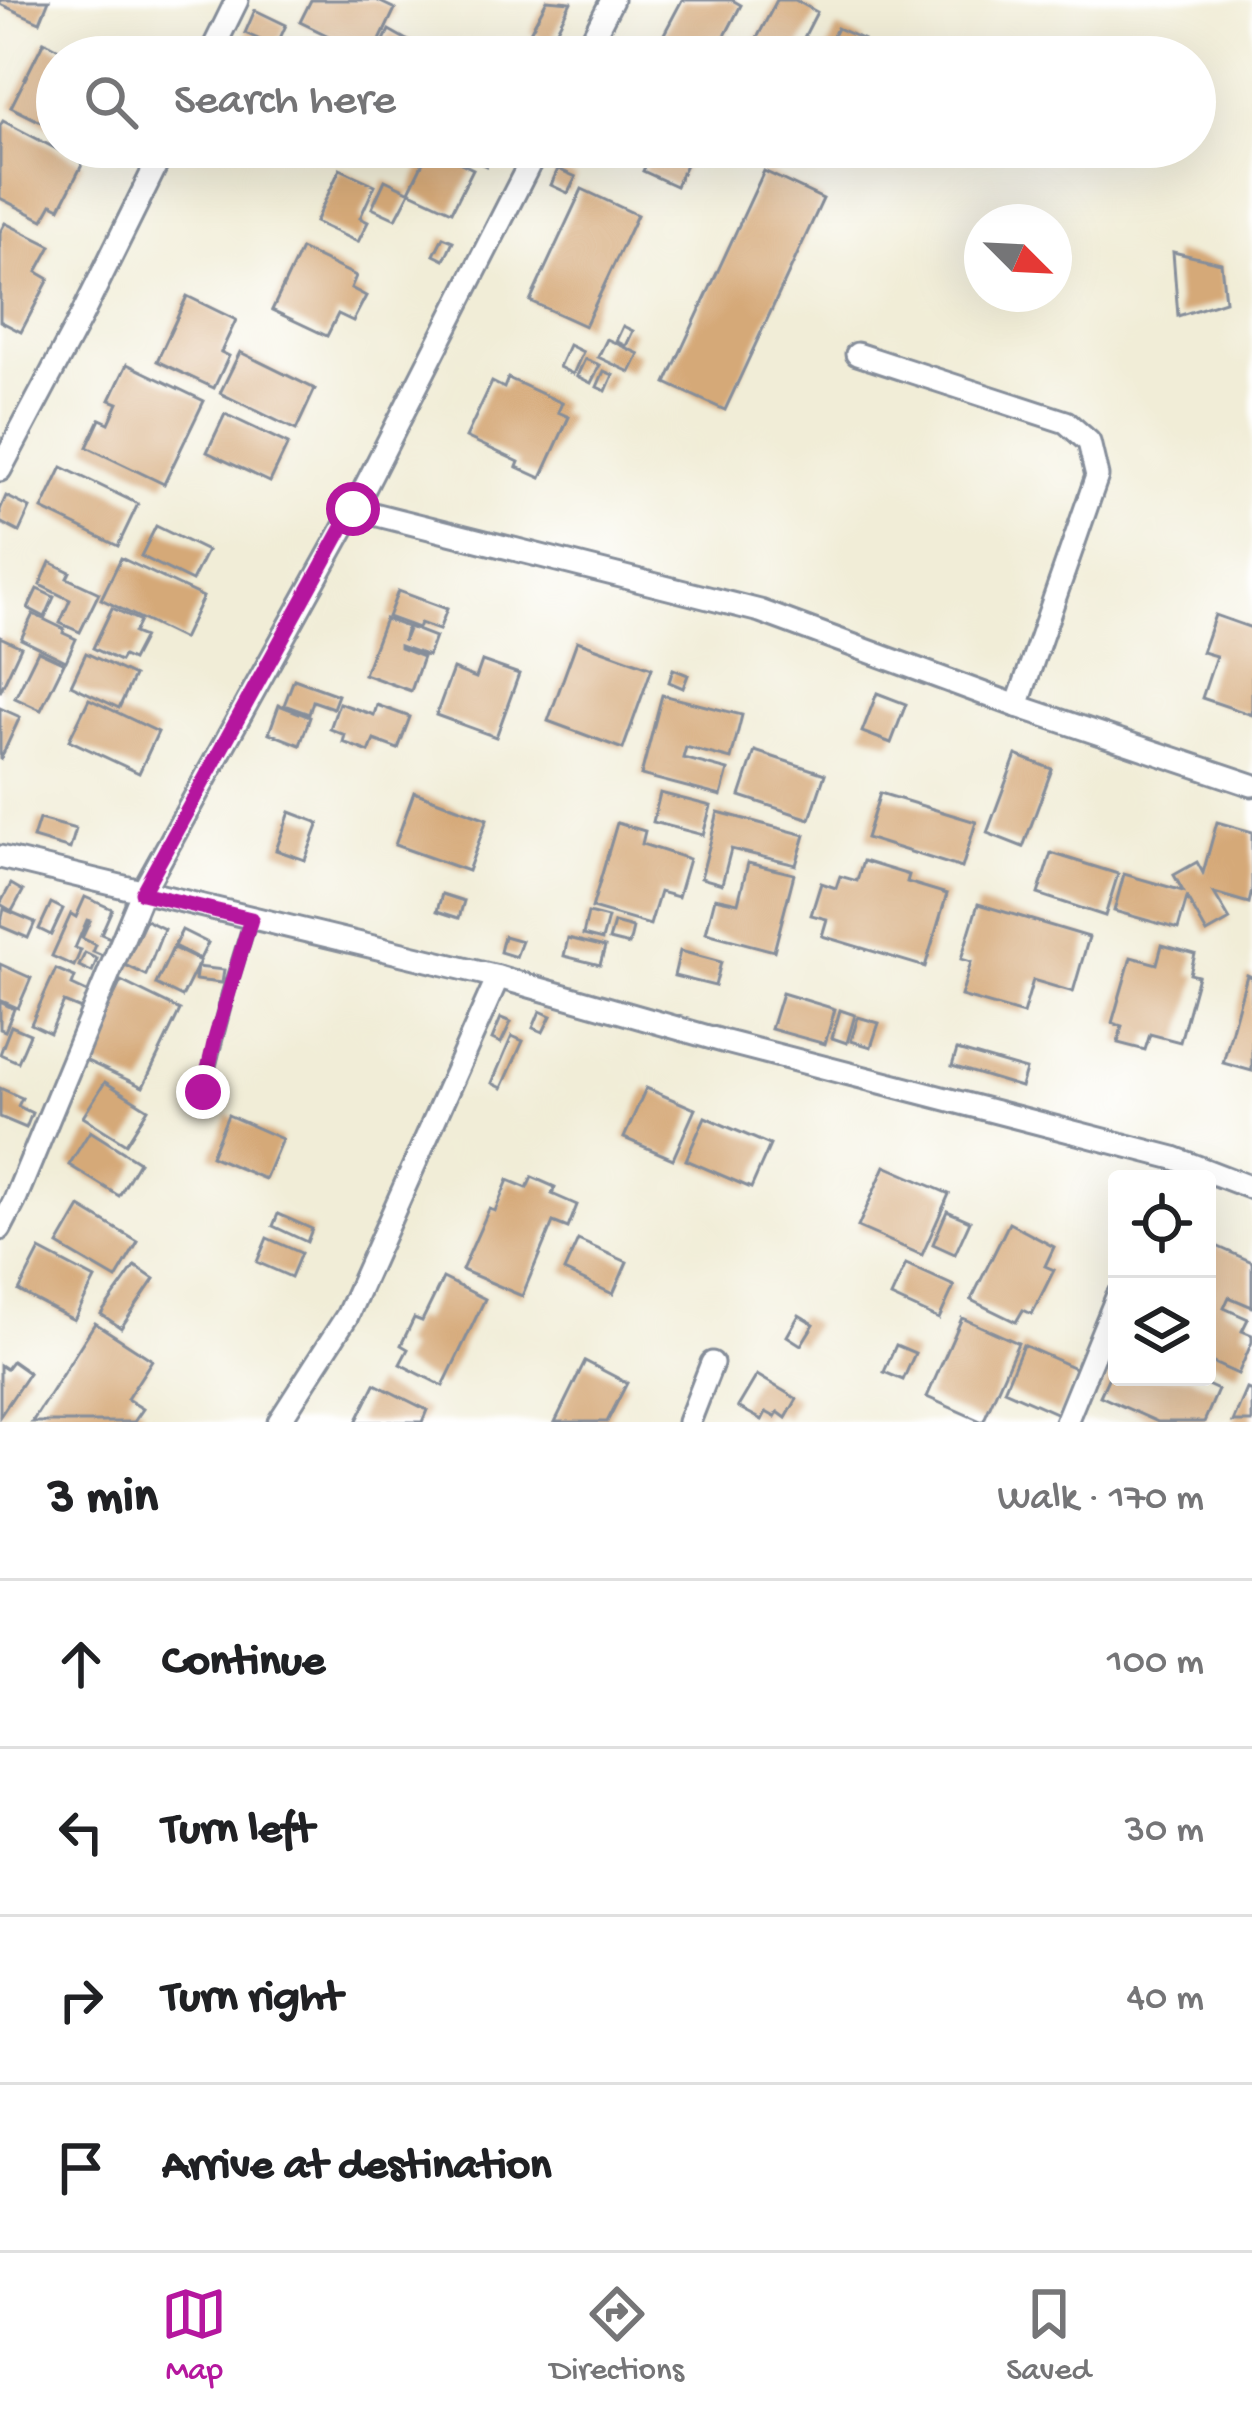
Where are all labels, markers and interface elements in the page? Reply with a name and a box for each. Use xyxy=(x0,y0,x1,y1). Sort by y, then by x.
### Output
search box xyxy=(36,36,1216,168)
icon: search xyxy=(78,69,144,135)
text: Search here xyxy=(174,76,396,129)
north arrow xyxy=(964,204,1072,312)
route start xyxy=(326,482,380,536)
route end xyxy=(176,1065,230,1119)
map controls xyxy=(1108,1170,1216,1386)
button: locate xyxy=(1108,1170,1216,1278)
button: layers xyxy=(1108,1278,1216,1386)
text: 3 min xyxy=(48,1470,158,1530)
text: Walk · 170 m xyxy=(997,1477,1204,1523)
icon: ahead xyxy=(48,1631,114,1697)
text: Continue xyxy=(162,1637,325,1690)
text: 100 m xyxy=(1107,1641,1204,1687)
icon: left xyxy=(48,1799,114,1865)
text: Turn left xyxy=(162,1805,314,1858)
text: 30 m xyxy=(1125,1809,1204,1855)
icon: right xyxy=(48,1967,114,2033)
text: Turn right xyxy=(162,1973,342,2026)
text: 40 m xyxy=(1126,1977,1204,2023)
icon: arrive xyxy=(48,2135,114,2201)
text: Arrive at destination xyxy=(162,2141,551,2194)
tab: Map xyxy=(161,2281,227,2391)
tab: Directions xyxy=(550,2281,684,2391)
tab: Saved xyxy=(1006,2281,1091,2391)

